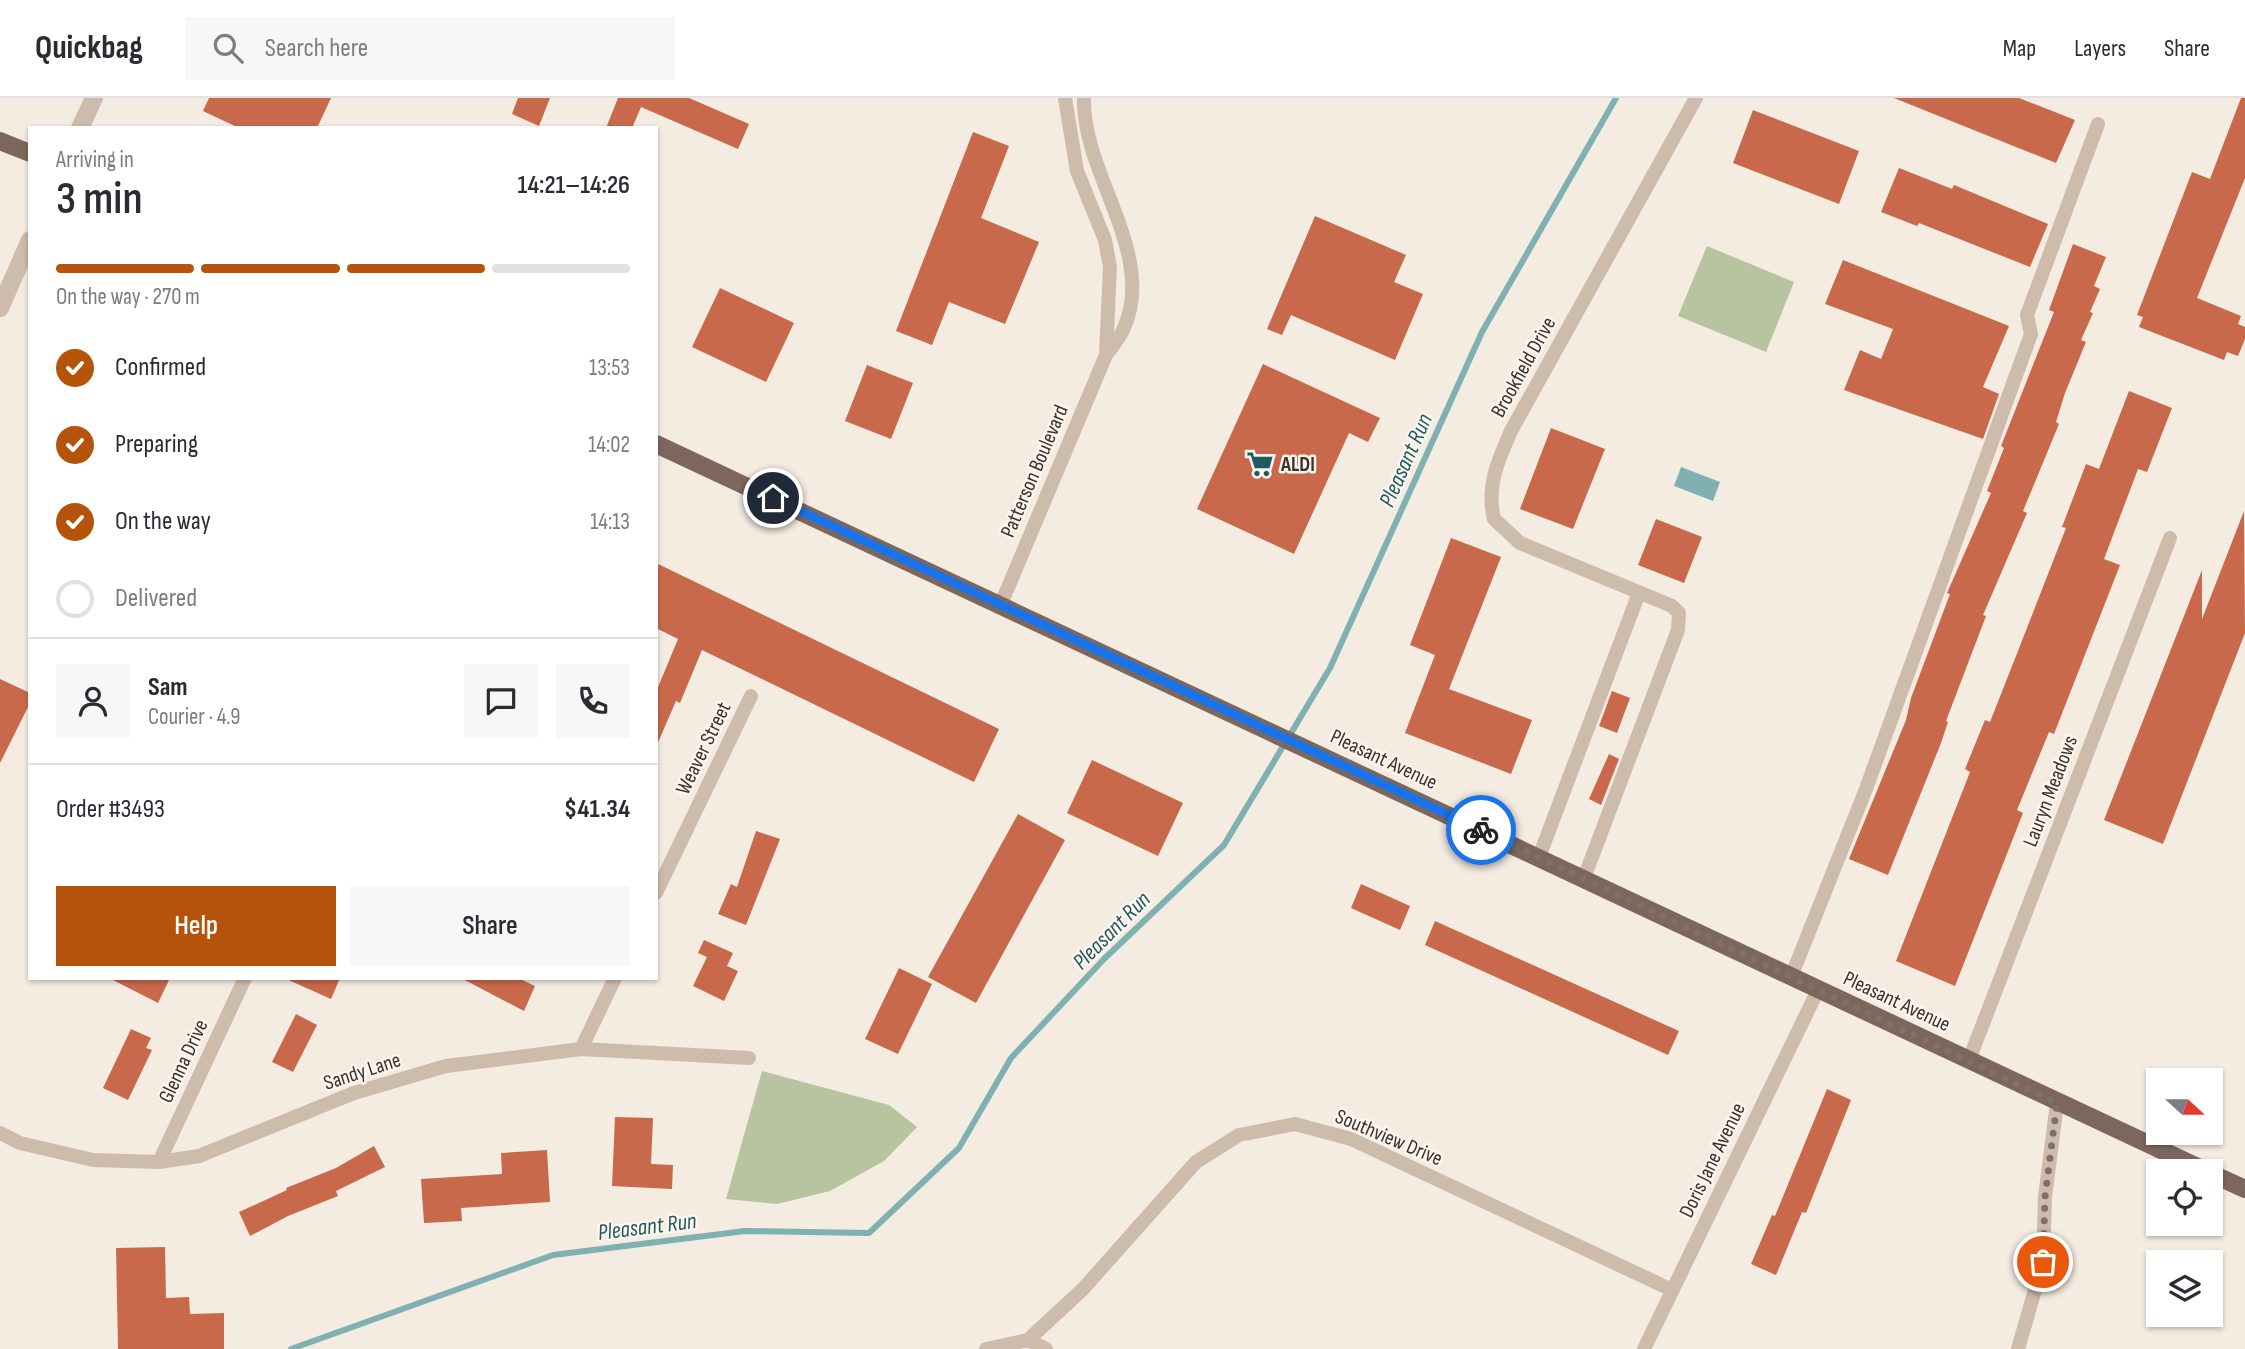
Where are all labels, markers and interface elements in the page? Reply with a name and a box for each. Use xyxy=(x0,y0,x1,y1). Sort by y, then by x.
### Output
search box xyxy=(185,17,675,80)
text: Quickbag xyxy=(35,28,143,68)
icon: search xyxy=(209,29,247,67)
text: Search here xyxy=(265,33,368,64)
text: Map xyxy=(2003,34,2036,63)
text: Layers xyxy=(2074,34,2126,63)
text: Share xyxy=(2164,34,2210,63)
text: Arriving in xyxy=(56,146,134,174)
text: 14:21–14:26 xyxy=(518,170,630,201)
text: 3 min xyxy=(56,172,143,227)
text: On the way · 270 m xyxy=(56,283,200,311)
street label: Brookfield Drive xyxy=(1486,313,1561,422)
icon: check xyxy=(56,349,94,387)
text: Confirmed xyxy=(115,352,206,383)
text: 13:53 xyxy=(589,354,630,382)
street label: Patterson Boulevard xyxy=(995,401,1074,541)
water label: Pleasant Run xyxy=(1373,409,1439,511)
icon: check xyxy=(56,426,94,464)
text: Preparing xyxy=(115,429,198,460)
text: 14:02 xyxy=(588,431,630,459)
supermarket icon: ALDI xyxy=(1245,449,1275,479)
place label: ALDI xyxy=(1280,452,1315,477)
pin xyxy=(743,468,803,528)
icon: home xyxy=(754,479,792,517)
icon: check xyxy=(56,503,94,541)
text: On the way xyxy=(115,506,211,537)
text: 14:13 xyxy=(590,508,630,536)
text: Delivered xyxy=(115,583,197,614)
button: person xyxy=(56,664,130,738)
button: chat xyxy=(464,664,538,738)
button: phone xyxy=(556,664,630,738)
text: Sam xyxy=(148,672,188,703)
street label: Weaver Street xyxy=(670,698,737,799)
text: Courier · 4.9 xyxy=(148,703,240,731)
street label: Pleasant Avenue xyxy=(1326,724,1441,795)
street label: Lauryn Meadows xyxy=(2018,732,2083,850)
text: Order #3493 xyxy=(56,794,165,825)
text: $41.34 xyxy=(564,794,630,825)
courier xyxy=(1446,795,1516,865)
icon: bike xyxy=(1462,811,1500,849)
button: Help xyxy=(56,886,336,966)
button: Share xyxy=(350,886,630,966)
water label: Pleasant Run xyxy=(1067,886,1157,976)
street label: Pleasant Avenue xyxy=(1839,966,1954,1037)
street label: Glenna Drive xyxy=(153,1016,214,1107)
street label: Sandy Lane xyxy=(320,1047,404,1096)
north arrow xyxy=(2146,1068,2222,1144)
map controls xyxy=(2146,1068,2223,1327)
street label: Doris Jane Avenue xyxy=(1674,1099,1751,1222)
street label: Southview Drive xyxy=(1331,1104,1446,1171)
button: locate xyxy=(2146,1159,2223,1236)
water label: Pleasant Run xyxy=(596,1207,698,1247)
pin xyxy=(2013,1232,2073,1292)
icon: bag xyxy=(2024,1243,2062,1281)
button: layers xyxy=(2146,1250,2223,1327)

